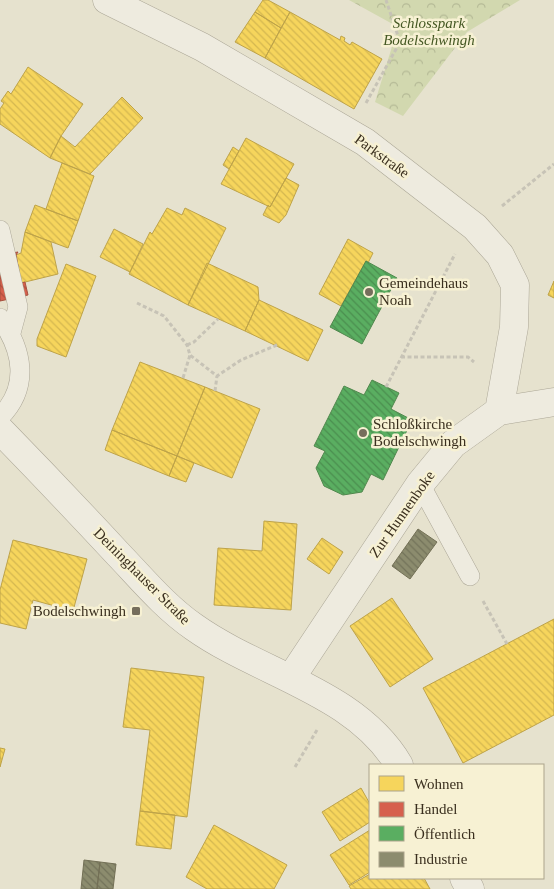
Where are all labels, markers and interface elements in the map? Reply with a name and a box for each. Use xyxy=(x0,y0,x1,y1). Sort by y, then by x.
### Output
park label: Schlosspark Bodelschwingh xyxy=(383,15,475,48)
street label: Parkstraße xyxy=(352,131,413,181)
place label: Gemeindehaus Noah xyxy=(379,275,468,308)
marker: Gemeindehaus Noah xyxy=(363,286,375,298)
place label: Schloßkirche Bodelschwingh xyxy=(373,416,467,449)
marker: Schloßkirche Bodelschwingh xyxy=(357,427,369,439)
street label: Zur Hunnenboke xyxy=(366,467,438,560)
street label: Deininghauser Straße xyxy=(91,525,194,628)
place label: Bodelschwingh xyxy=(33,603,126,619)
marker: Bodelschwingh xyxy=(130,605,142,617)
legend xyxy=(369,764,544,879)
text: Wohnen xyxy=(414,776,464,792)
text: Handel xyxy=(414,801,457,817)
text: Öffentlich xyxy=(414,826,476,842)
text: Industrie xyxy=(414,851,468,867)

